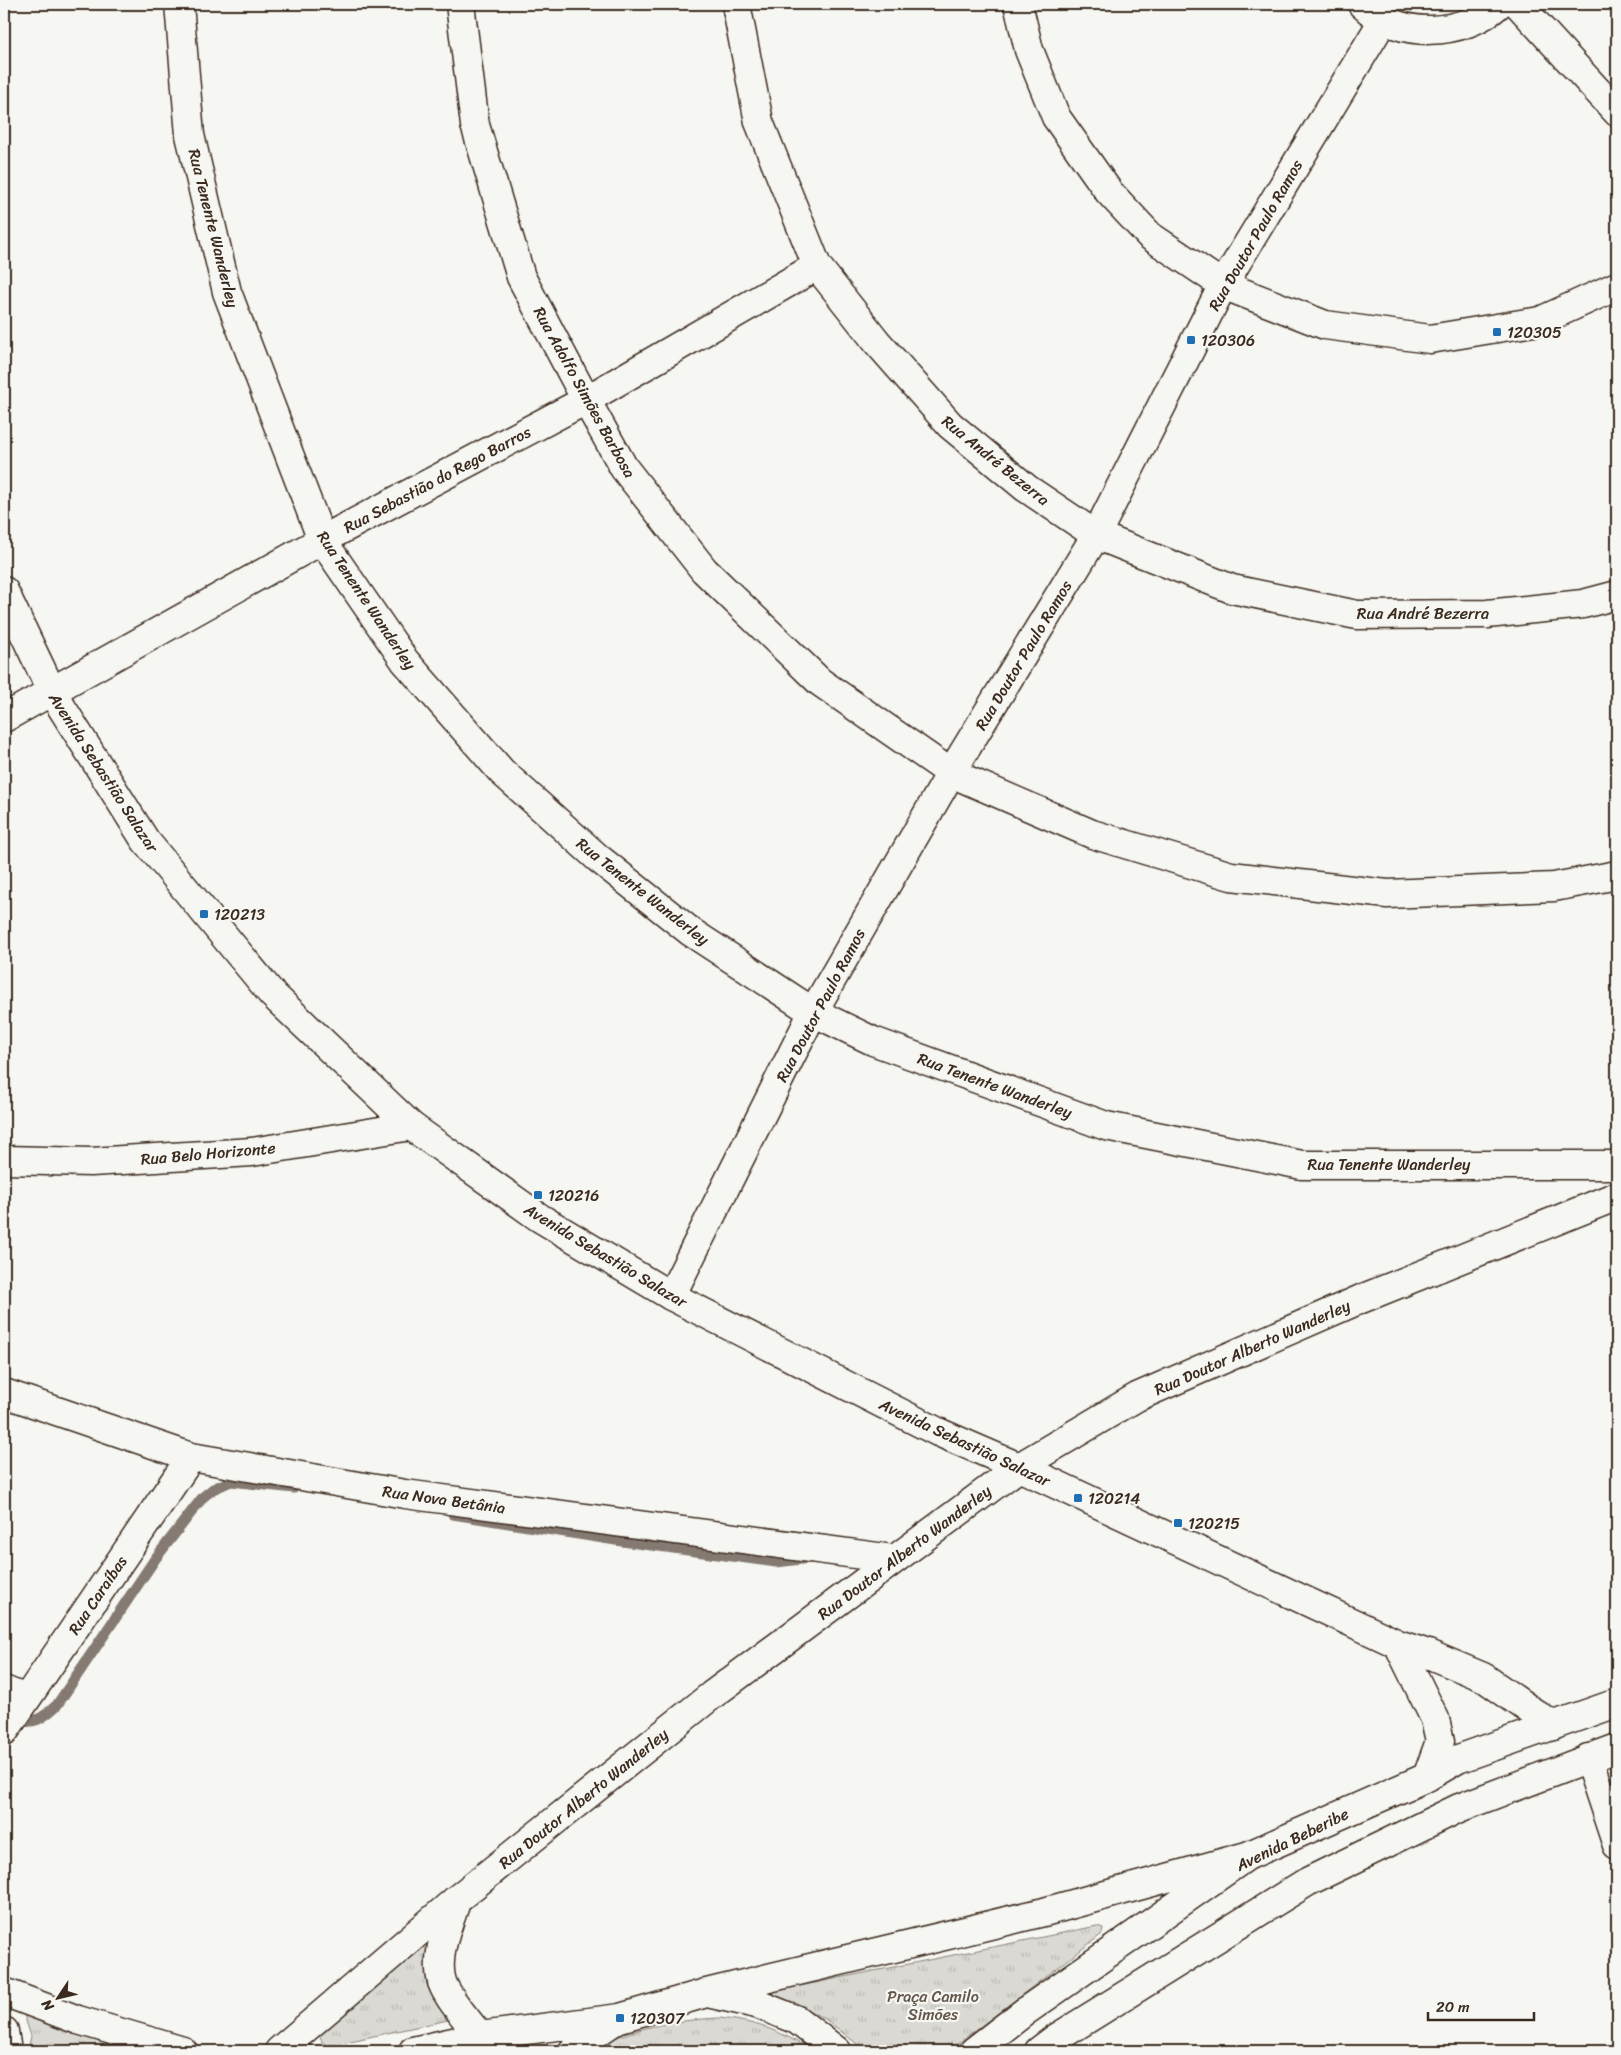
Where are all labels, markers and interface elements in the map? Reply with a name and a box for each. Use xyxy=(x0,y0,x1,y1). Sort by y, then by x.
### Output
street label: Rua Tenente Wanderley xyxy=(180,146,247,311)
street label: Rua Doutor Paulo Ramos xyxy=(1200,153,1311,317)
street label: Rua Adolfo Simões Barbosa xyxy=(525,301,644,483)
place label: 120305 xyxy=(1507,318,1562,347)
place label: 120306 xyxy=(1201,326,1255,355)
marker: 120305 xyxy=(1491,326,1503,338)
marker: 120306 xyxy=(1185,334,1197,346)
street label: Rua André Bezerra xyxy=(935,407,1056,513)
street label: Rua Sebastião do Rego Barros xyxy=(338,417,537,541)
street label: Rua Tenente Wanderley xyxy=(309,525,425,676)
street label: Rua Doutor Paulo Ramos xyxy=(967,574,1080,736)
street label: Rua André Bezerra xyxy=(1357,599,1489,628)
street label: Avenida Sebastião Salazar xyxy=(40,685,167,860)
street label: Rua Tenente Wanderley xyxy=(570,830,716,953)
place label: 120213 xyxy=(214,900,265,929)
marker: 120213 xyxy=(198,908,210,920)
street label: Rua Doutor Paulo Ramos xyxy=(767,922,874,1088)
street label: Rua Tenente Wanderley xyxy=(913,1044,1077,1127)
street label: Rua Belo Horizonte xyxy=(139,1133,277,1174)
street label: Rua Tenente Wanderley xyxy=(1308,1150,1471,1179)
place label: 120216 xyxy=(548,1181,599,1210)
marker: 120216 xyxy=(532,1189,544,1201)
street label: Avenida Sebastião Salazar xyxy=(518,1195,694,1317)
street label: Rua Doutor Alberto Wanderley xyxy=(1149,1291,1356,1404)
street label: Avenida Sebastião Salazar xyxy=(873,1390,1057,1496)
street label: Rua Nova Betânia xyxy=(381,1477,507,1522)
street label: Rua Doutor Alberto Wanderley xyxy=(811,1477,998,1628)
place label: 120214 xyxy=(1088,1484,1140,1513)
marker: 120214 xyxy=(1072,1492,1084,1504)
place label: 120215 xyxy=(1188,1509,1240,1538)
marker: 120215 xyxy=(1172,1517,1184,1529)
street label: Rua Caraíbas xyxy=(60,1549,135,1641)
street label: Rua Doutor Alberto Wanderley xyxy=(492,1720,675,1876)
street label: Avenida Beberibe xyxy=(1230,1799,1354,1880)
north arrow xyxy=(32,1972,82,2022)
park label: Praça Camilo Simões xyxy=(887,1982,979,2029)
scale bar xyxy=(1428,1990,1535,2022)
text: N xyxy=(35,1994,61,2017)
text: 20 m xyxy=(1436,1994,1470,2020)
place label: 120307 xyxy=(630,2004,685,2033)
marker: 120307 xyxy=(614,2012,626,2024)

